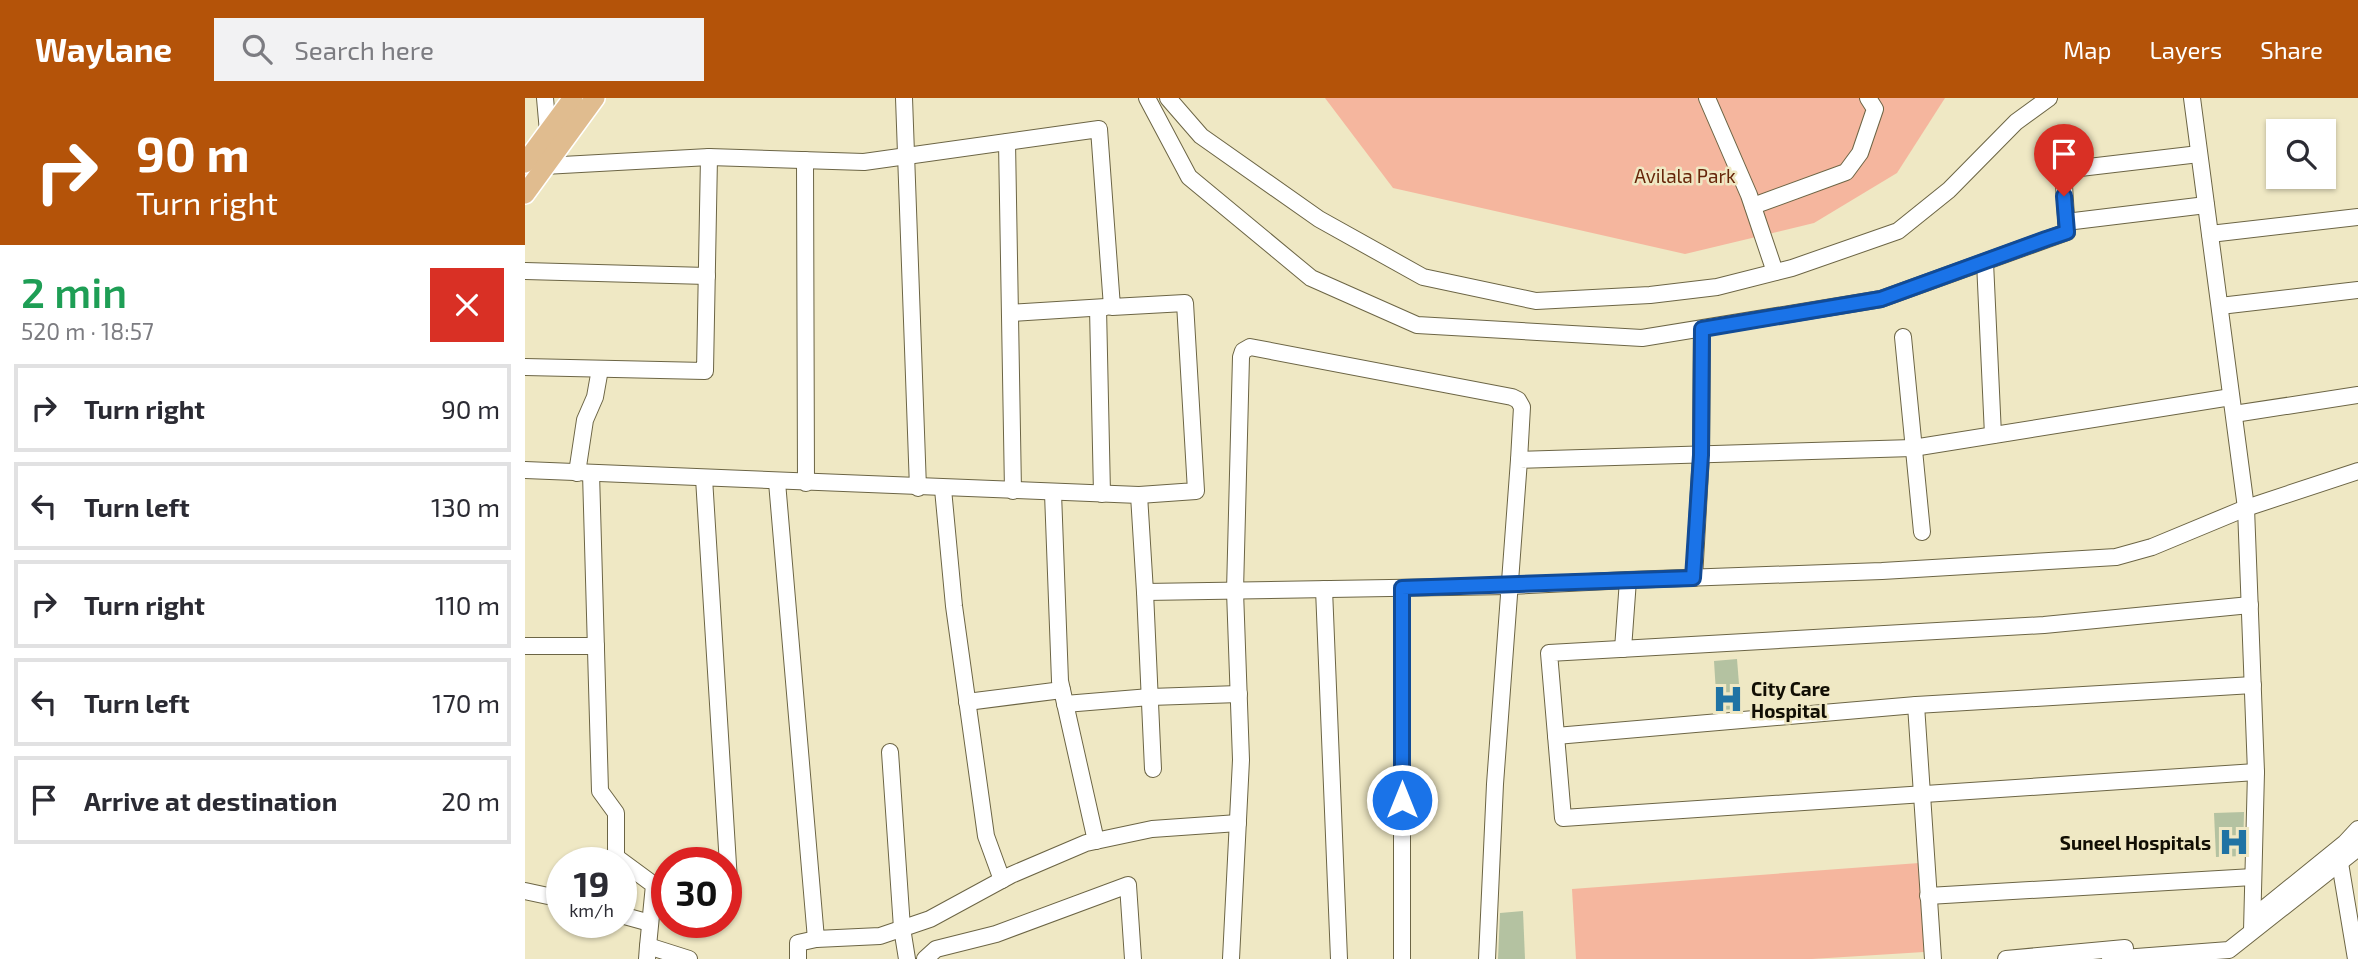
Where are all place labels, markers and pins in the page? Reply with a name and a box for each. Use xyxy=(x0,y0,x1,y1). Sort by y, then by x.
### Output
pin xyxy=(2034,124,2094,196)
place label: City Care Hospital xyxy=(1751,677,1831,722)
hospital icon: City Care Hospital xyxy=(1711,682,1745,716)
hospital icon: Suneel Hospitals xyxy=(2217,825,2251,859)
place label: Suneel Hospitals xyxy=(2060,831,2211,854)

